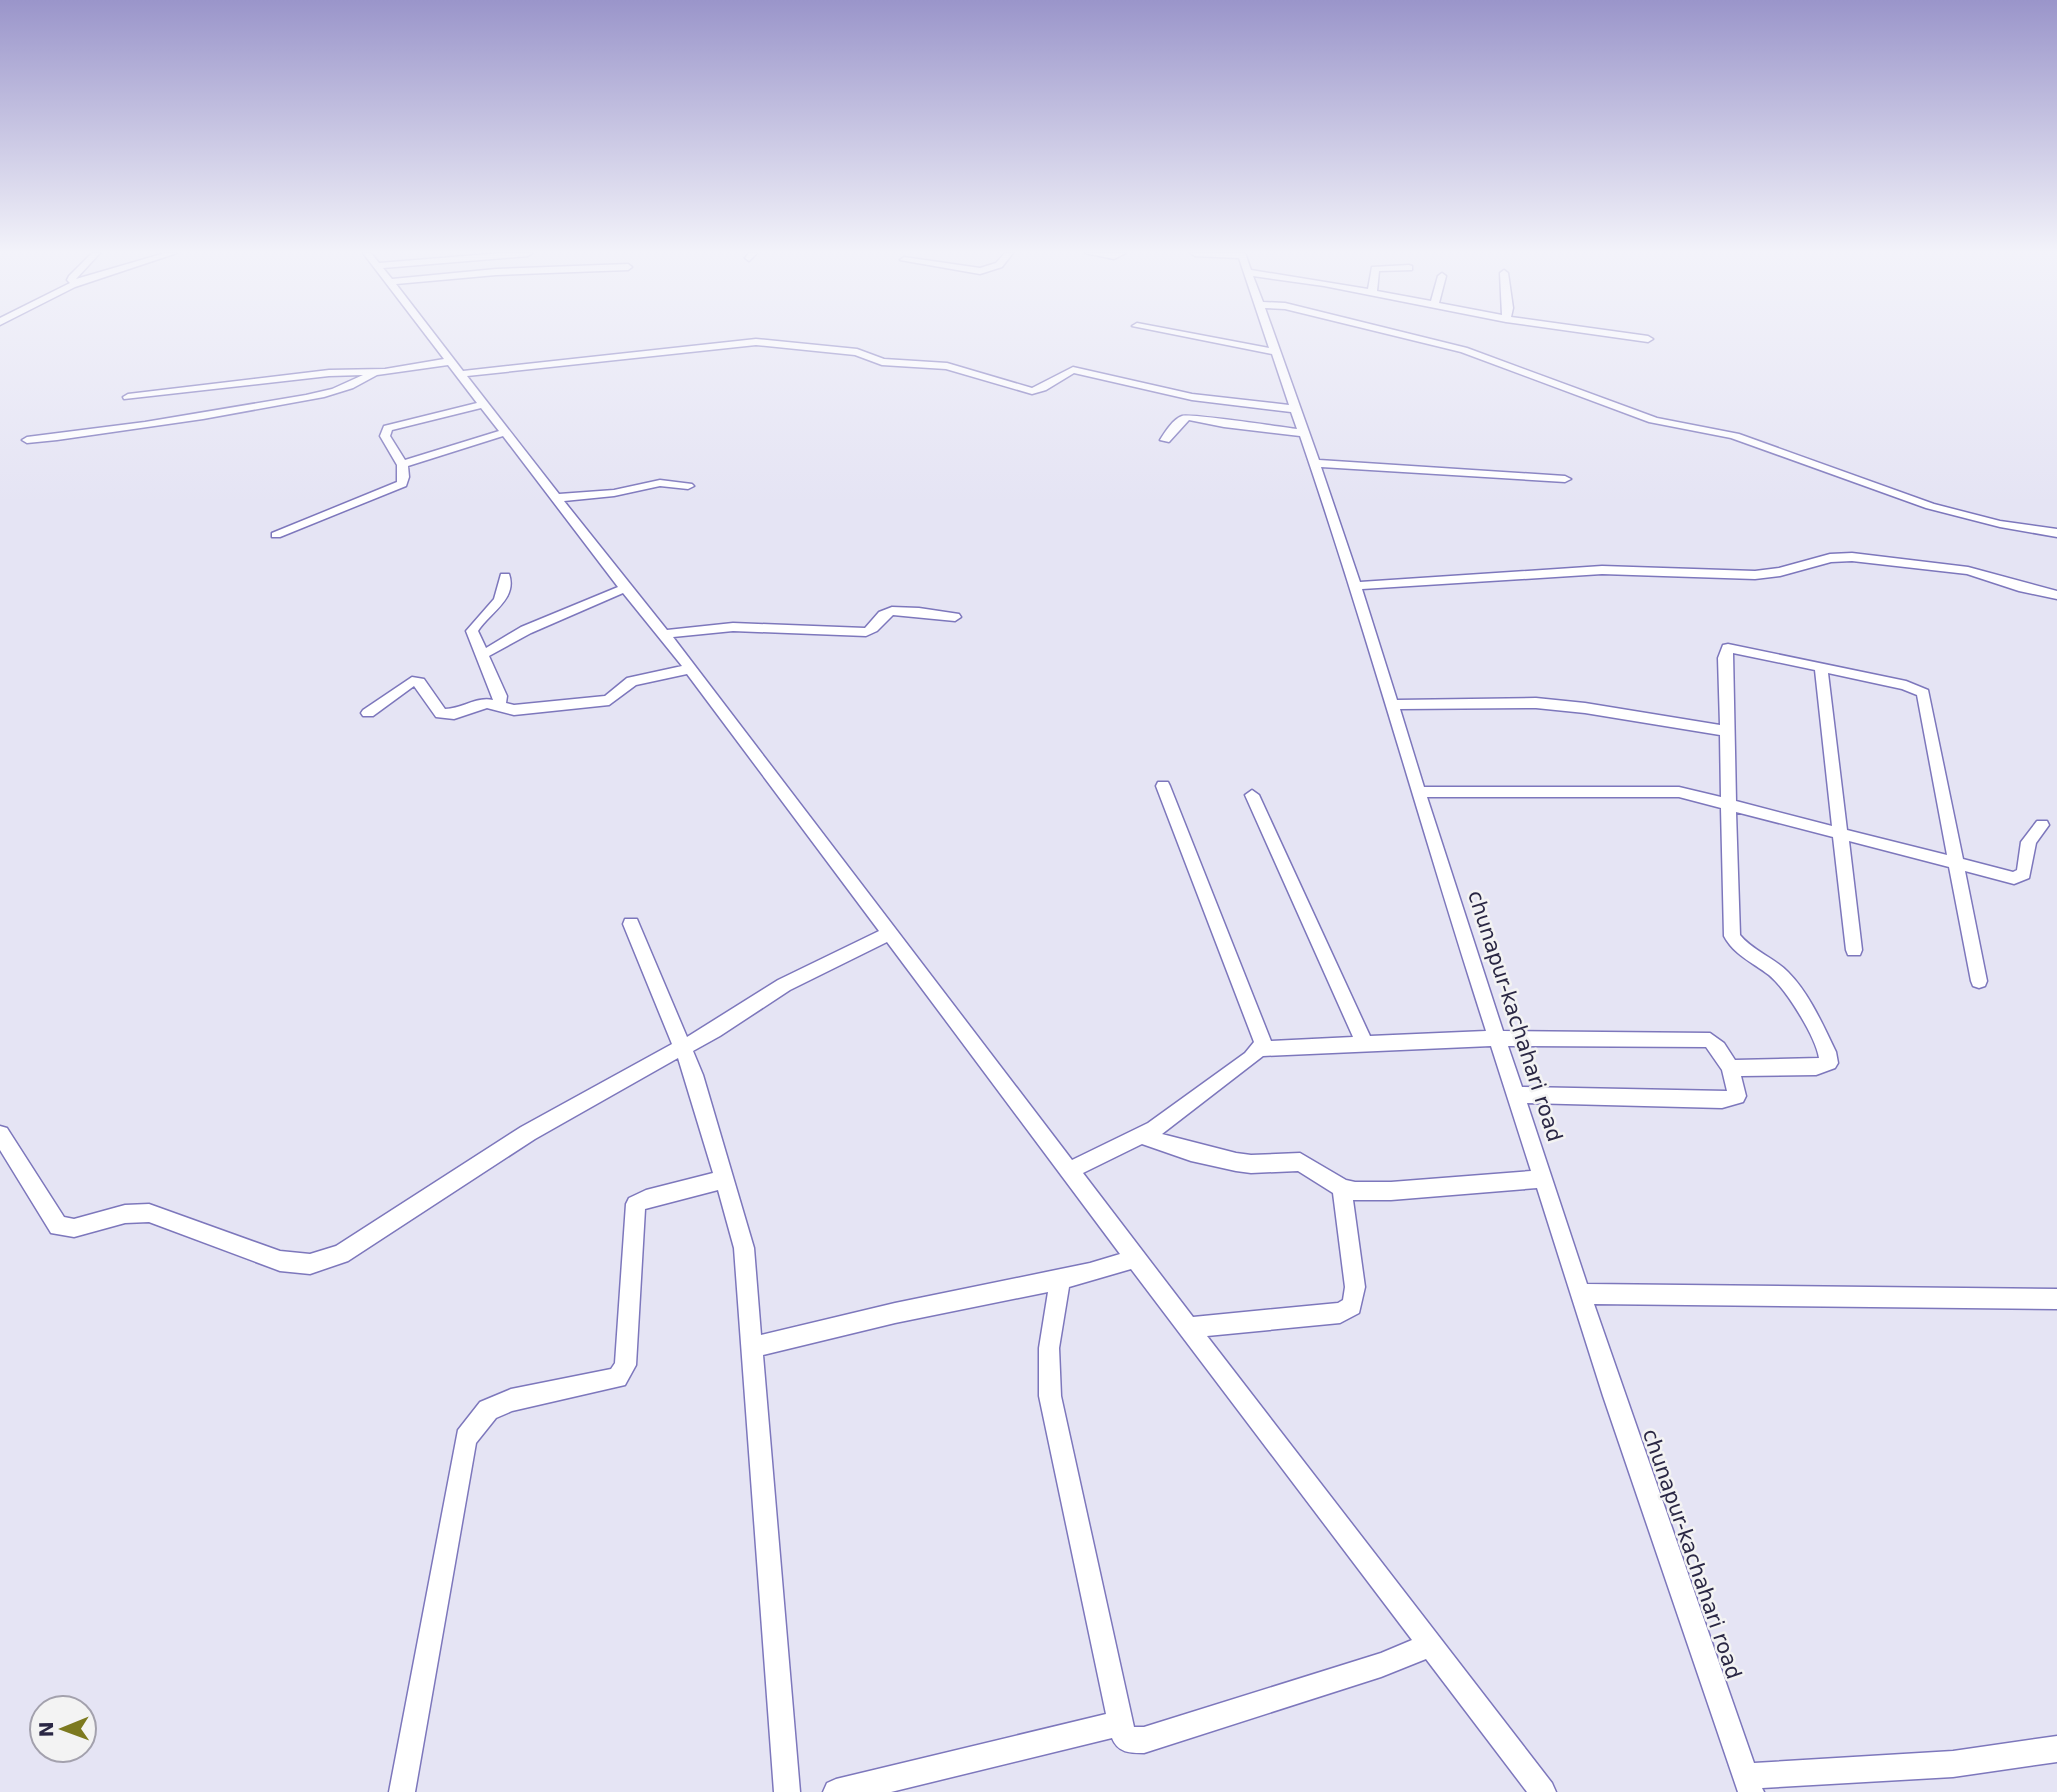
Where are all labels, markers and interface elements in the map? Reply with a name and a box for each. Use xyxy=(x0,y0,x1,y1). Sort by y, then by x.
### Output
street label: chunapur-kachahari road xyxy=(1463,887,1567,1145)
street label: chunapur-kachahari road xyxy=(1638,1426,1746,1682)
north arrow xyxy=(28,1694,98,1764)
text: N xyxy=(35,1721,57,1737)

